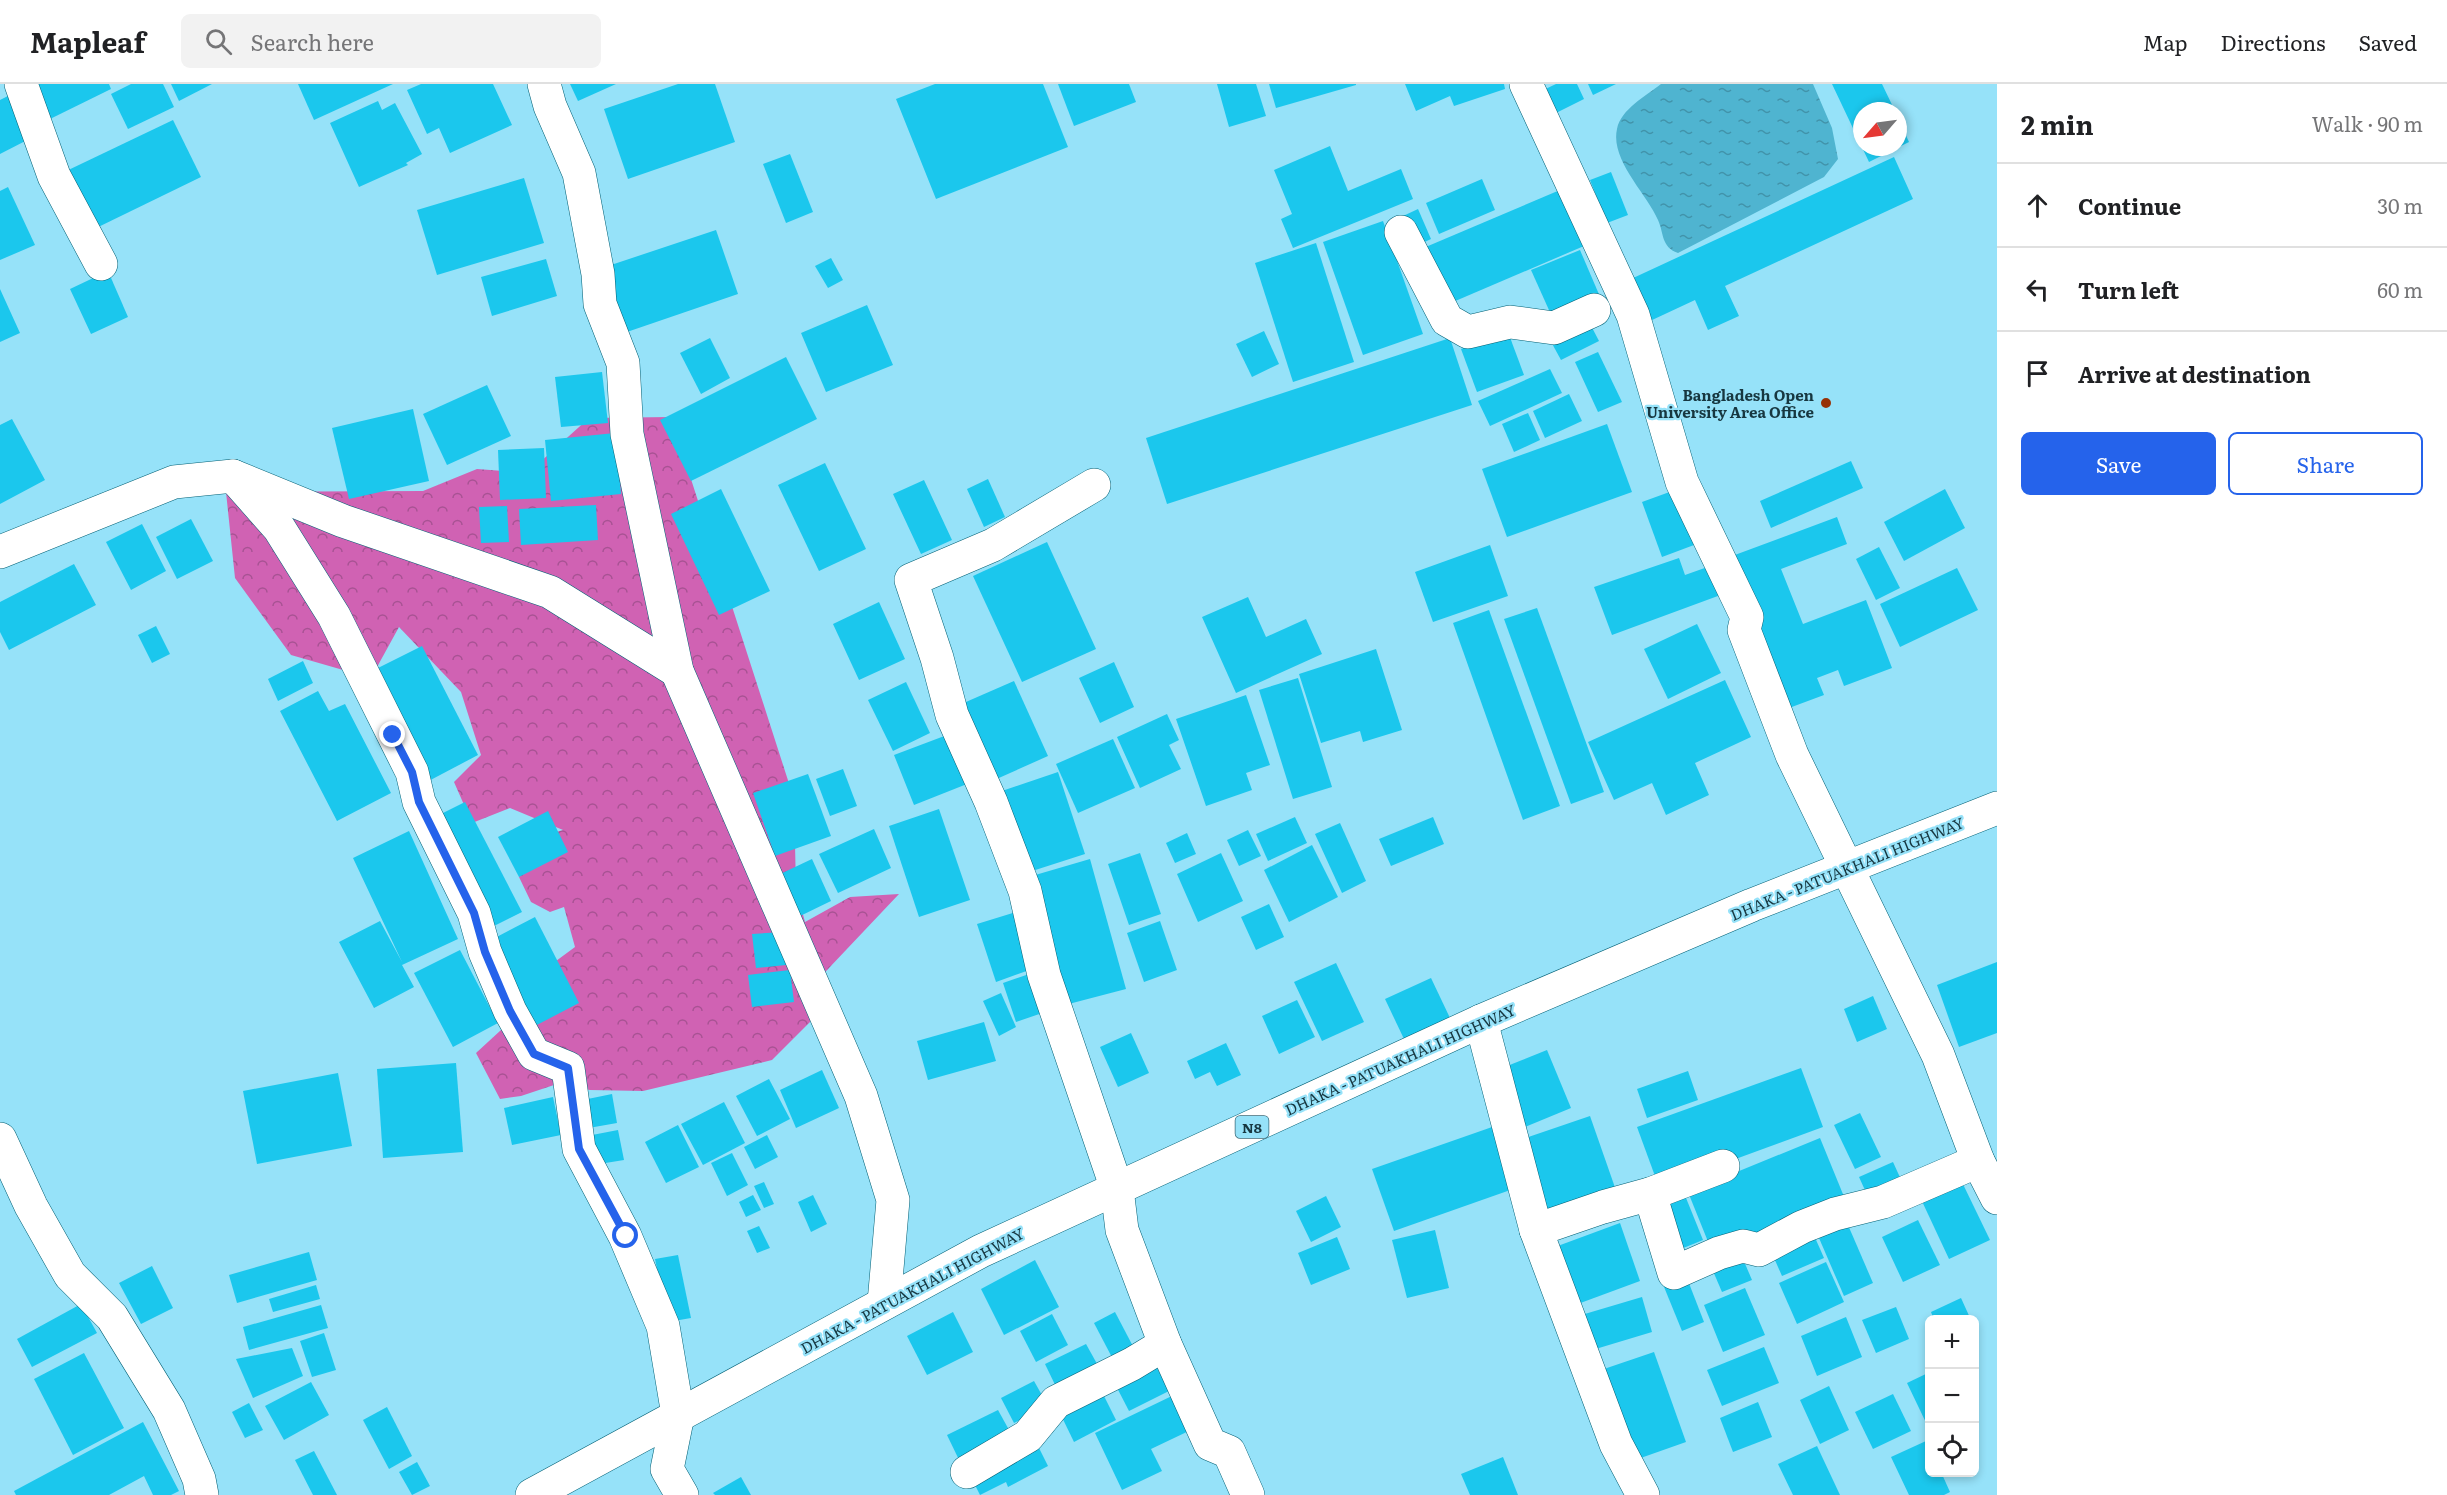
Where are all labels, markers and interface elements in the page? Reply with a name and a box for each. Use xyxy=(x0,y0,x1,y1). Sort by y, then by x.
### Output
search box xyxy=(181,14,601,68)
text: Mapleaf xyxy=(30,20,145,62)
icon: search xyxy=(202,25,235,58)
text: Search here xyxy=(250,25,374,58)
text: Map xyxy=(2143,26,2188,57)
text: Directions xyxy=(2221,26,2326,57)
text: Saved xyxy=(2359,26,2417,57)
north arrow xyxy=(1853,102,1907,156)
text: 2 min xyxy=(2021,104,2094,143)
text: Walk · 90 m xyxy=(2312,108,2423,138)
icon: ahead xyxy=(2021,189,2054,222)
text: Continue xyxy=(2078,189,2181,222)
text: 30 m xyxy=(2377,190,2423,220)
icon: left xyxy=(2021,273,2054,306)
text: Turn left xyxy=(2078,273,2179,306)
text: 60 m xyxy=(2377,274,2423,304)
icon: arrive xyxy=(2021,357,2054,390)
text: Arrive at destination xyxy=(2078,357,2311,390)
place label: Bangladesh Open University Area Office xyxy=(1646,383,1815,423)
marker: Bangladesh Open University Area Office xyxy=(1819,396,1833,410)
button: Save xyxy=(2021,432,2216,495)
button: Share xyxy=(2228,432,2423,495)
route end xyxy=(379,721,405,747)
street label: DHAKA - PATUAKHALI HIGHWAY xyxy=(1727,810,1968,926)
street label: DHAKA - PATUAKHALI HIGHWAY xyxy=(1281,997,1519,1120)
road number: N8 xyxy=(1236,1116,1268,1138)
street label: DHAKA - PATUAKHALI HIGHWAY xyxy=(796,1221,1028,1359)
route start xyxy=(612,1222,638,1248)
map controls xyxy=(1925,1315,1979,1477)
button: + xyxy=(1925,1315,1979,1369)
button: − xyxy=(1925,1369,1979,1423)
button: locate xyxy=(1925,1423,1979,1477)

